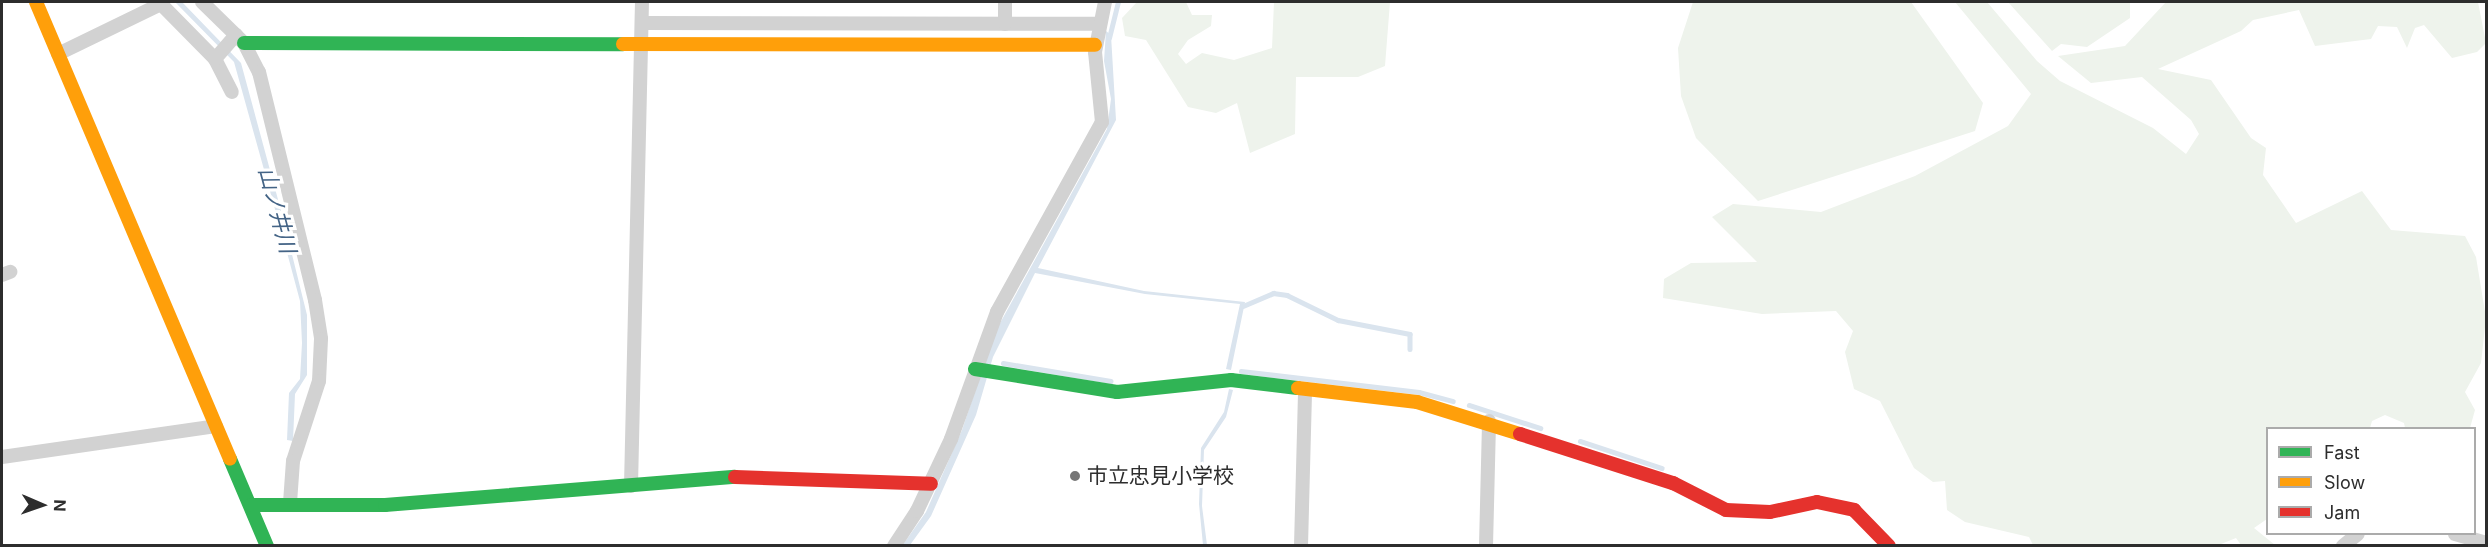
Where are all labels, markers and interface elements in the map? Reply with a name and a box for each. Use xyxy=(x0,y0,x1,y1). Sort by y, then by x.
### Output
water label: 山ノ井川 xyxy=(253,164,301,256)
legend xyxy=(2266,427,2476,535)
text: Fast xyxy=(2324,442,2360,463)
place label: 市立忠見小学校 xyxy=(1087,463,1234,489)
marker: 市立忠見小学校 xyxy=(1068,469,1082,483)
text: Slow xyxy=(2324,472,2365,493)
north arrow xyxy=(12,475,72,535)
text: N xyxy=(50,499,70,512)
text: Jam xyxy=(2324,502,2360,523)

